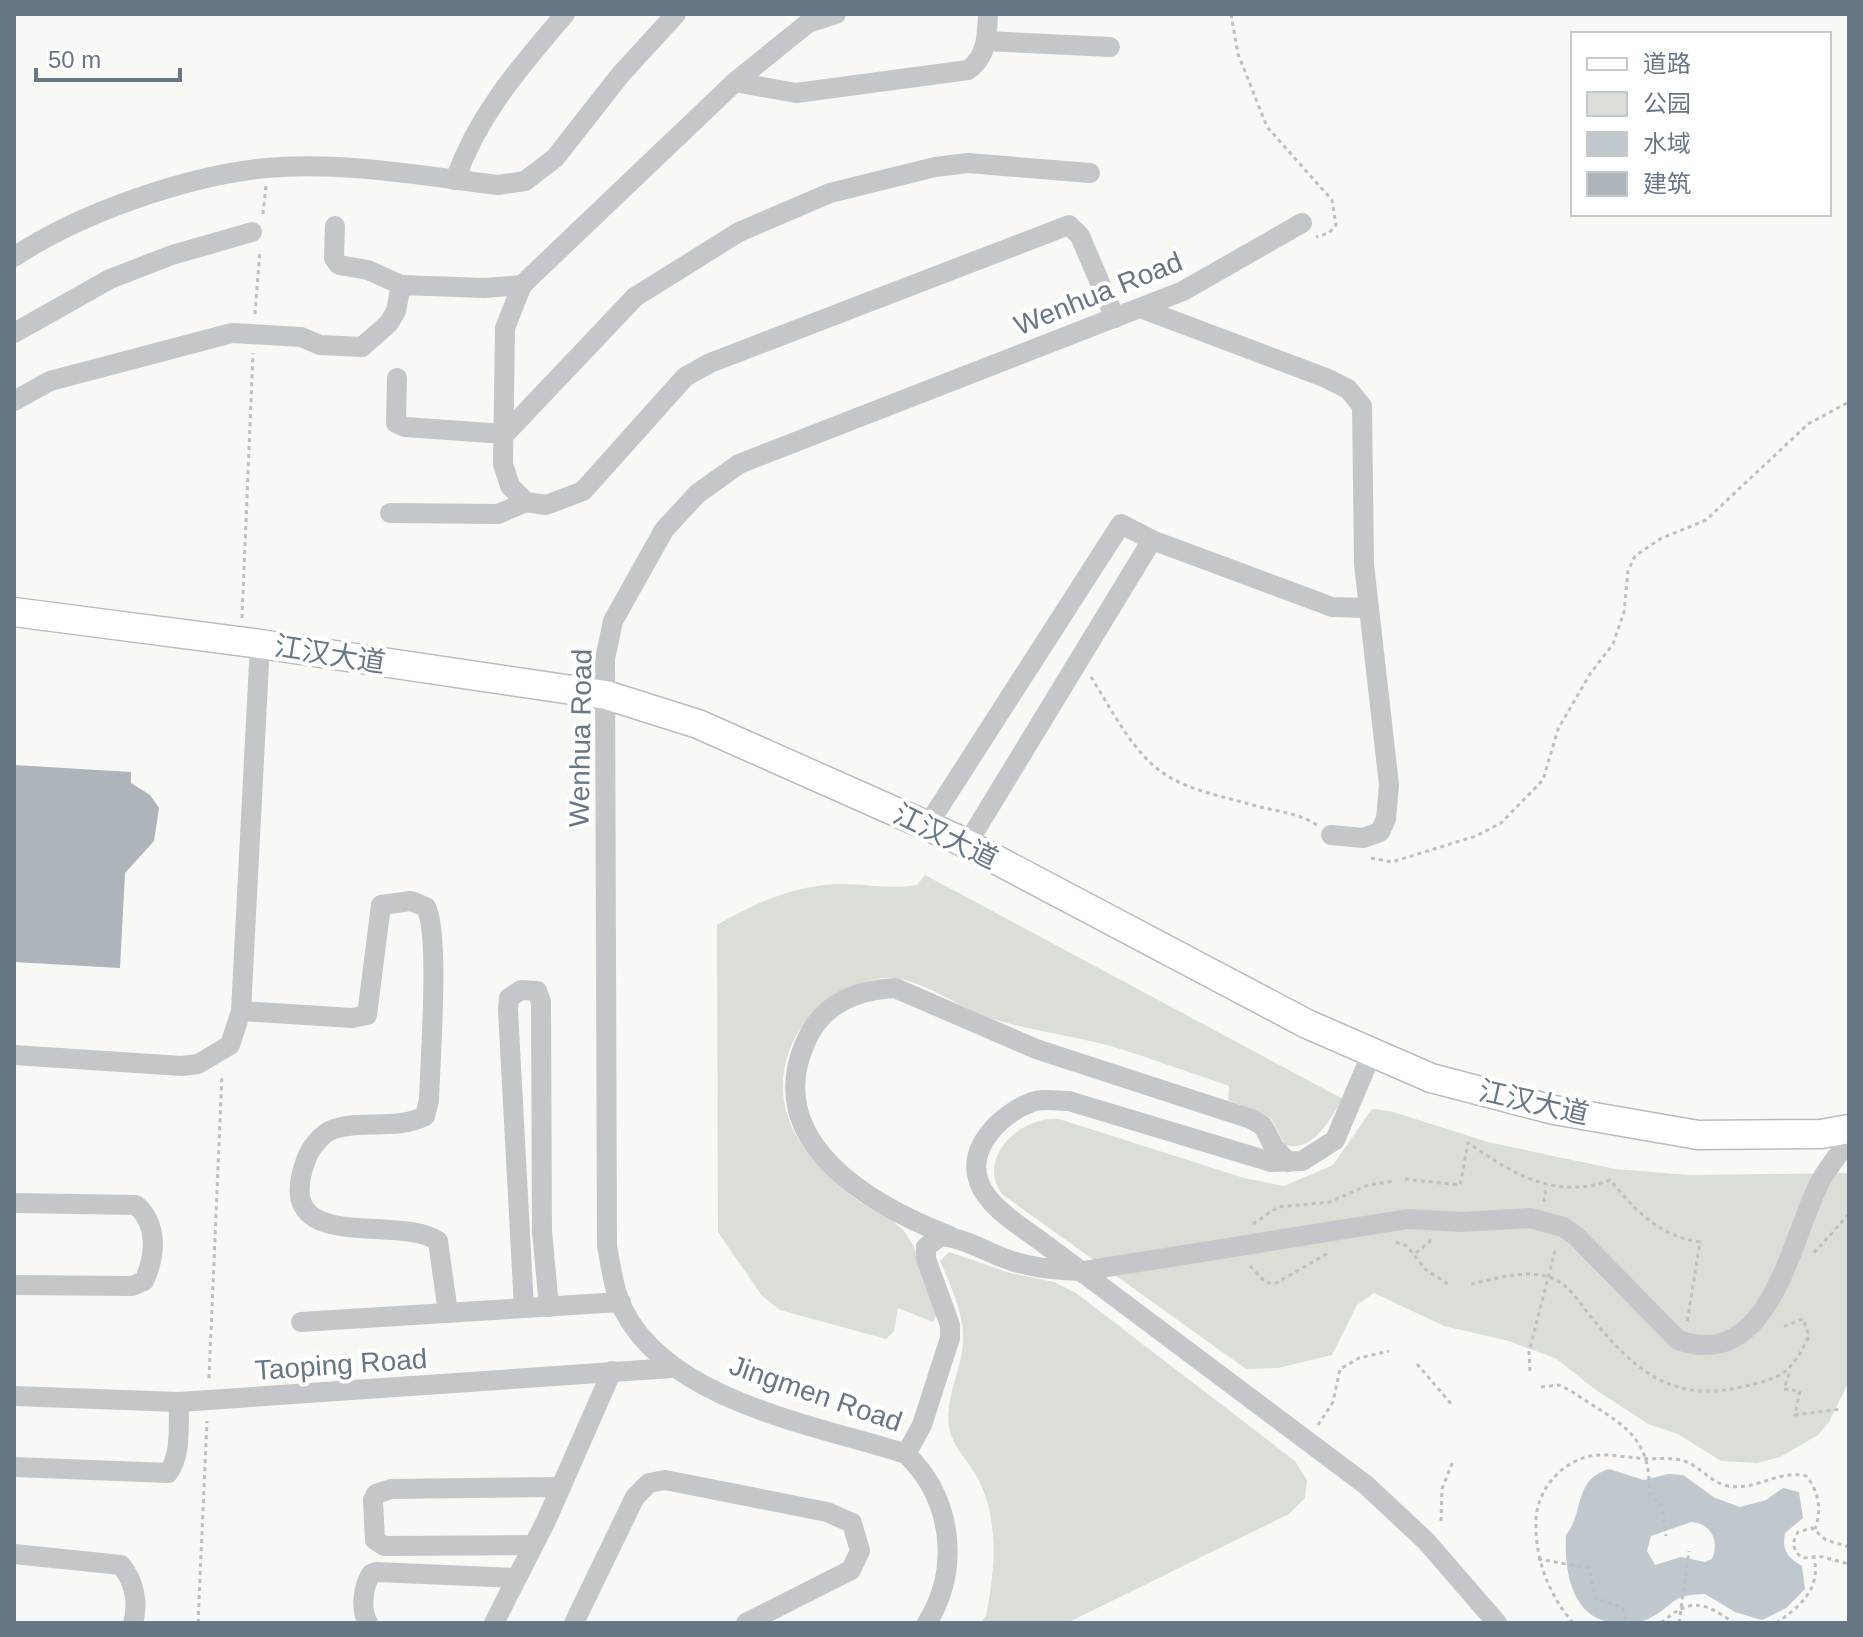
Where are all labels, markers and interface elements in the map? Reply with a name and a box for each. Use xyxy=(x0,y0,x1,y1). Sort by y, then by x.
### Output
scale bar xyxy=(36,32,180,82)
legend xyxy=(1571,32,1831,216)
text: 50 m xyxy=(48,46,101,73)
text: 道路 xyxy=(1643,50,1691,77)
text: 公园 xyxy=(1643,90,1691,117)
text: 水域 xyxy=(1643,130,1691,157)
text: 建筑 xyxy=(1643,170,1691,197)
street label: Wenhua Road xyxy=(1010,246,1187,341)
street label: 江汉大道 xyxy=(272,630,388,679)
street label: Wenhua Road xyxy=(563,649,598,828)
street label: 江汉大道 xyxy=(889,798,1003,875)
street label: 江汉大道 xyxy=(1476,1075,1592,1130)
street label: Taoping Road xyxy=(254,1343,428,1386)
street label: Jingmen Road xyxy=(725,1349,906,1438)

